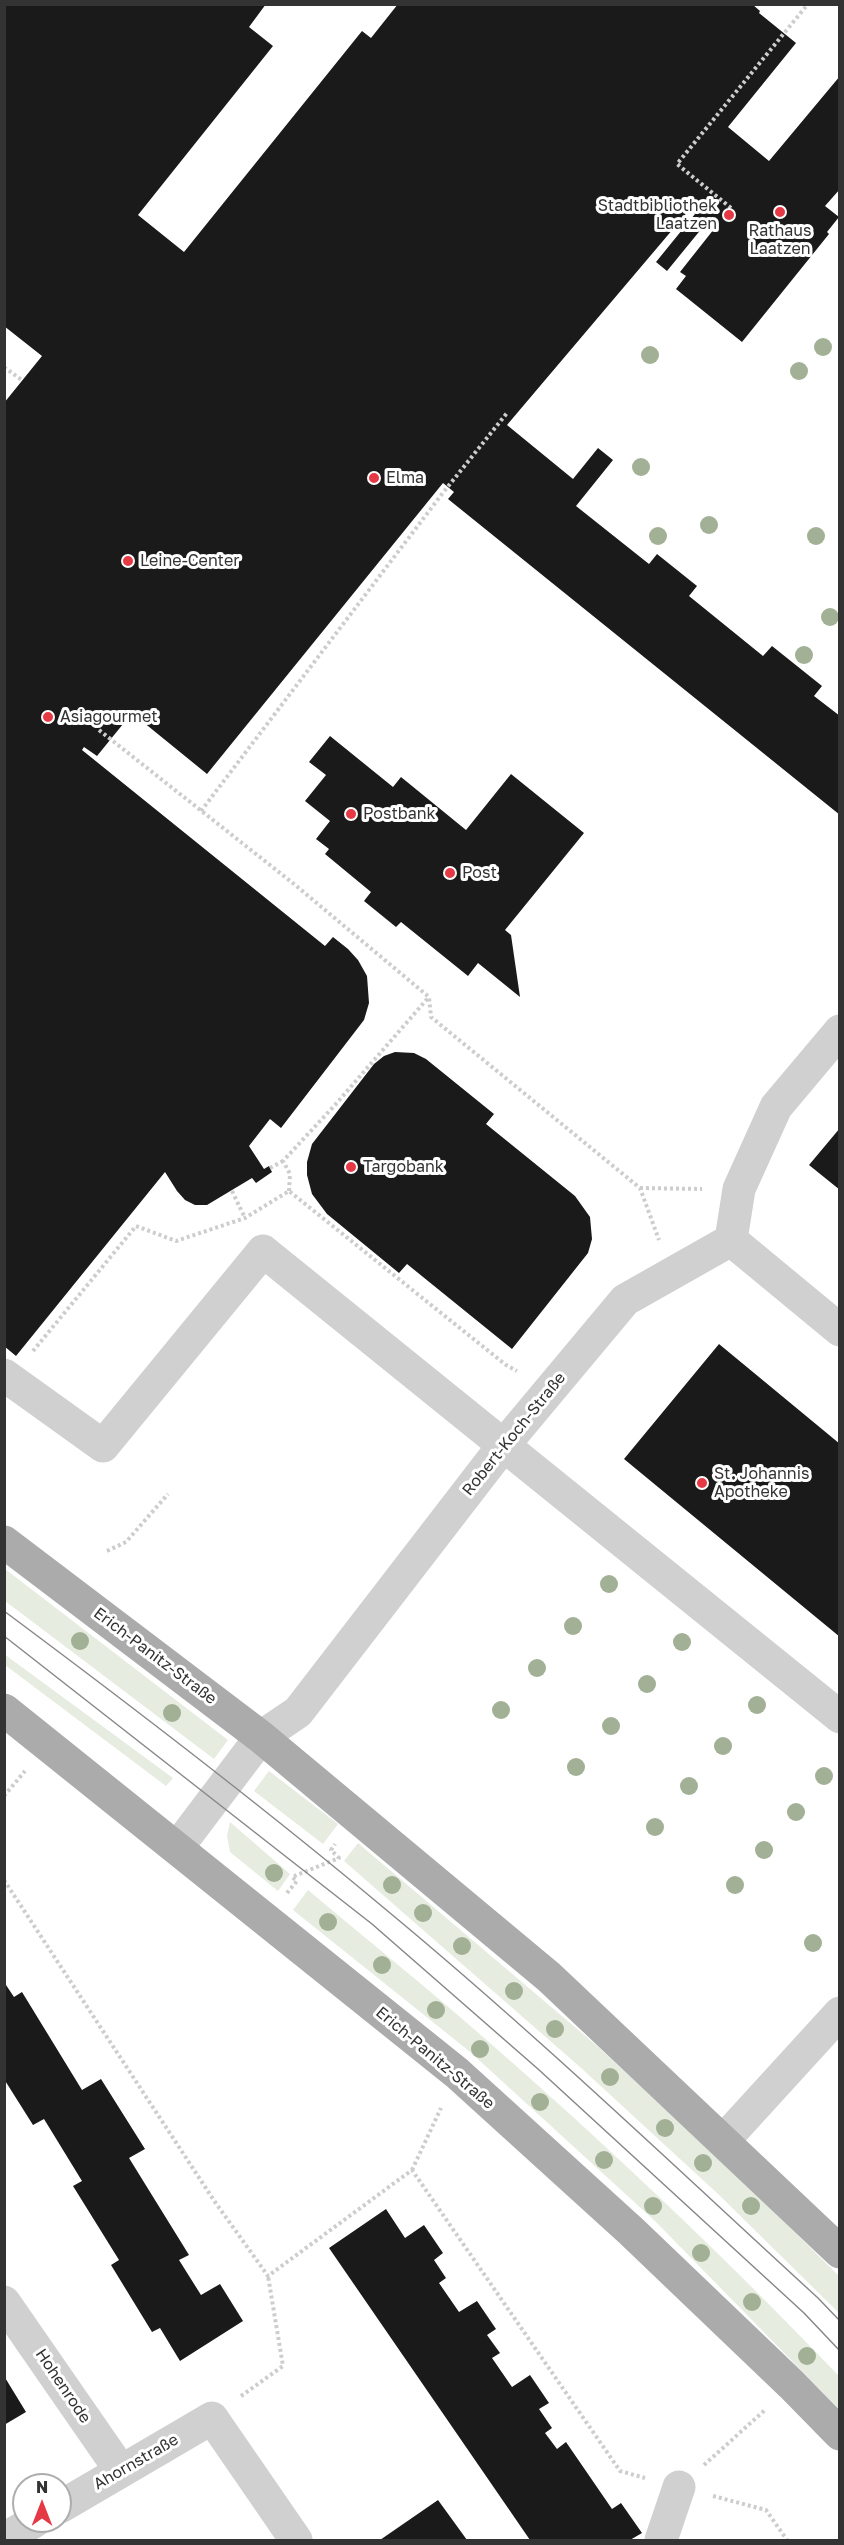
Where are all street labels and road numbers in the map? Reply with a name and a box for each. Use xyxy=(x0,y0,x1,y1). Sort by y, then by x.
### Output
street label: Robert-Koch-Straße xyxy=(458,1368,570,1500)
street label: Erich-Panitz-Straße xyxy=(90,1603,220,1709)
street label: Erich-Panitz-Straße xyxy=(372,2003,498,2113)
street label: Hohenrode xyxy=(31,2345,95,2427)
street label: Ahornstraße xyxy=(90,2430,182,2494)

